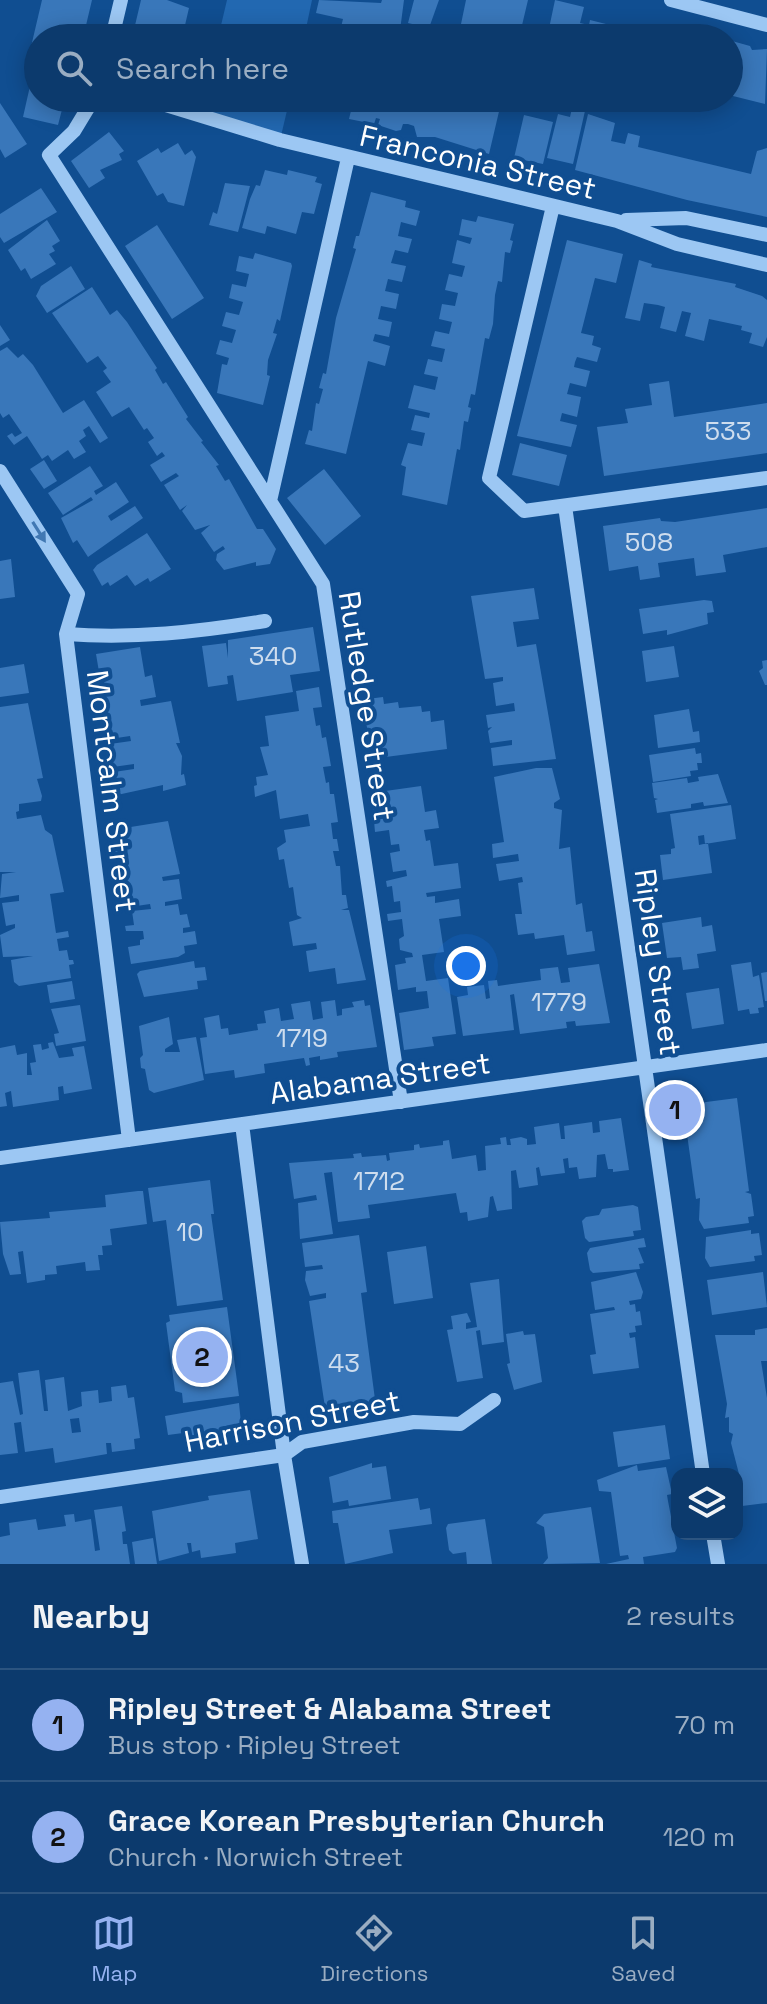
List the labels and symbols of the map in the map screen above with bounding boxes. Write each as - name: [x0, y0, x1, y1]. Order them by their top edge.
- street label: Franconia Street: [356, 116, 600, 208]
- house number: 533: [705, 414, 751, 448]
- one-way arrow: [32, 522, 47, 543]
- house number: 508: [625, 525, 673, 559]
- street label: Rutledge Street: [330, 588, 404, 824]
- house number: 340: [249, 639, 297, 673]
- street label: Montcalm Street: [78, 668, 146, 914]
- street label: Ripley Street: [626, 866, 690, 1058]
- your location: [446, 946, 486, 986]
- house number: 1779: [531, 985, 587, 1019]
- house number: 1719: [276, 1021, 328, 1055]
- street label: Alabama Street: [267, 1043, 493, 1113]
- pin: 1: [649, 1080, 701, 1140]
- house number: 1712: [353, 1164, 405, 1198]
- house number: 10: [176, 1215, 204, 1249]
- pin: 2: [176, 1327, 228, 1387]
- house number: 43: [328, 1346, 360, 1380]
- street label: Harrison Street: [181, 1381, 403, 1461]

